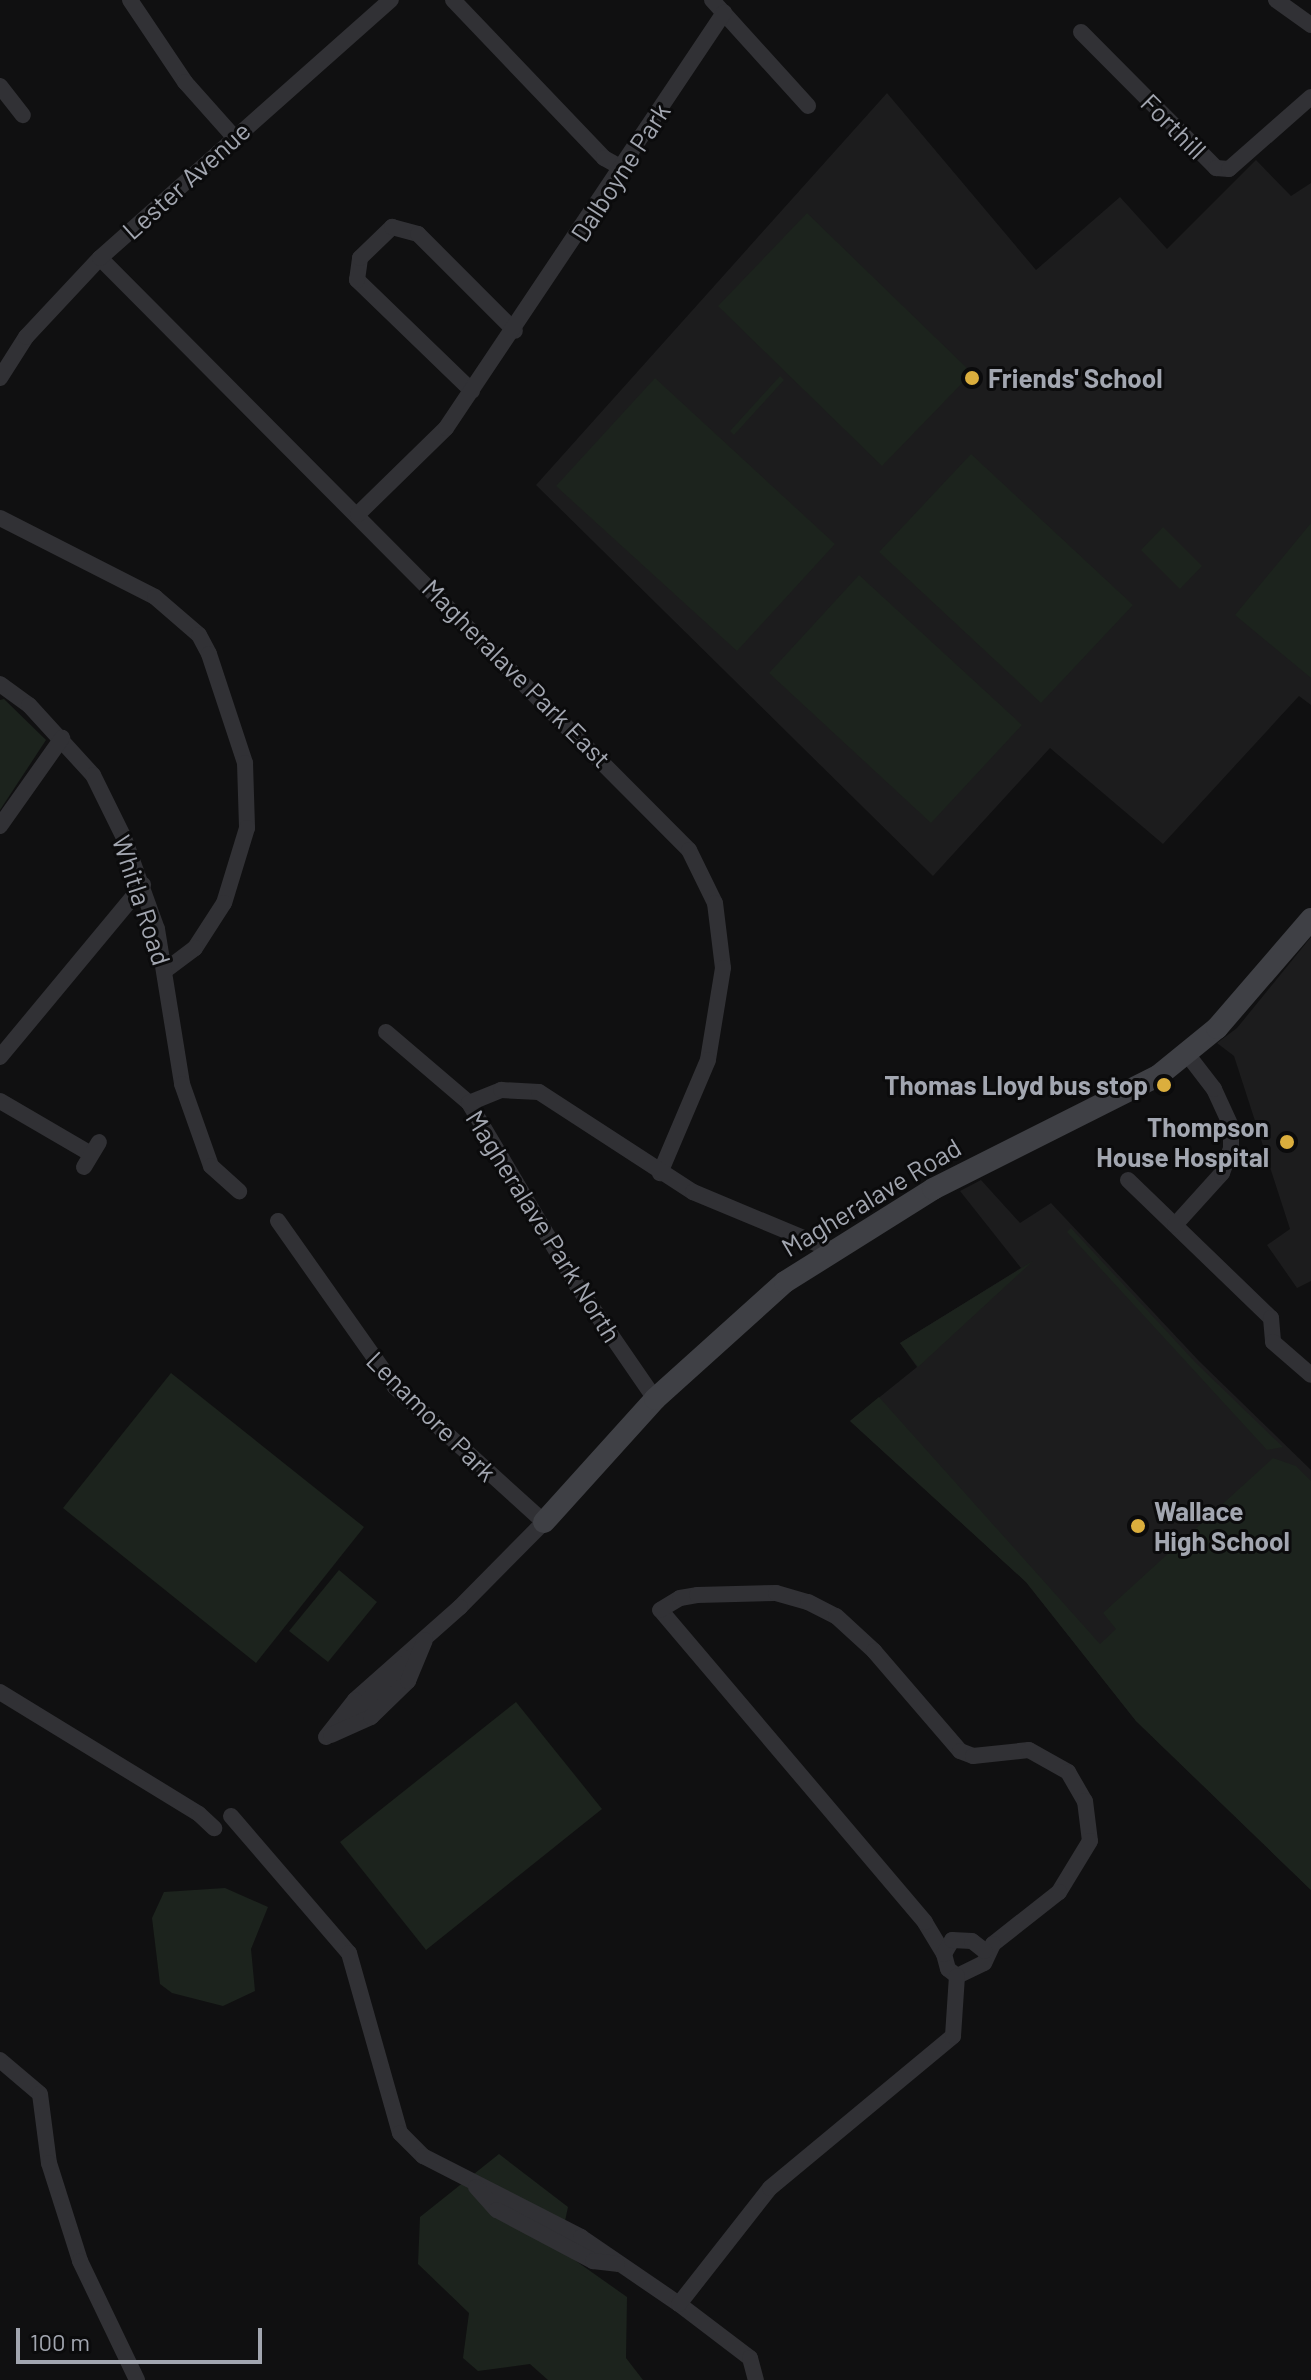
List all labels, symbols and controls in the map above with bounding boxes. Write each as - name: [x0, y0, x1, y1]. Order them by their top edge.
- street label: Forthill: [1135, 87, 1213, 165]
- street label: Dalboyne Park: [564, 97, 676, 247]
- street label: Lester Avenue: [116, 115, 256, 245]
- place label: Friends' School: [988, 362, 1163, 394]
- marker: Friends' School: [963, 369, 981, 387]
- street label: Magheralave Park East: [416, 572, 618, 774]
- street label: Whitla Road: [106, 831, 178, 969]
- place label: Thomas Lloyd bus stop: [884, 1069, 1148, 1101]
- marker: Thomas Lloyd bus stop: [1155, 1076, 1173, 1094]
- street label: Magheralave Park North: [460, 1104, 628, 1348]
- place label: Thompson House Hospital: [1096, 1111, 1269, 1172]
- street label: Magheralave Road: [776, 1131, 966, 1263]
- marker: Thompson House Hospital: [1276, 1131, 1298, 1153]
- street label: Lenamore Park: [361, 1345, 503, 1487]
- place label: Wallace High School: [1154, 1495, 1290, 1556]
- marker: Wallace High School: [1129, 1517, 1147, 1535]
- scale bar: [20, 2312, 266, 2362]
- text: 100 m: [30, 2327, 90, 2356]

